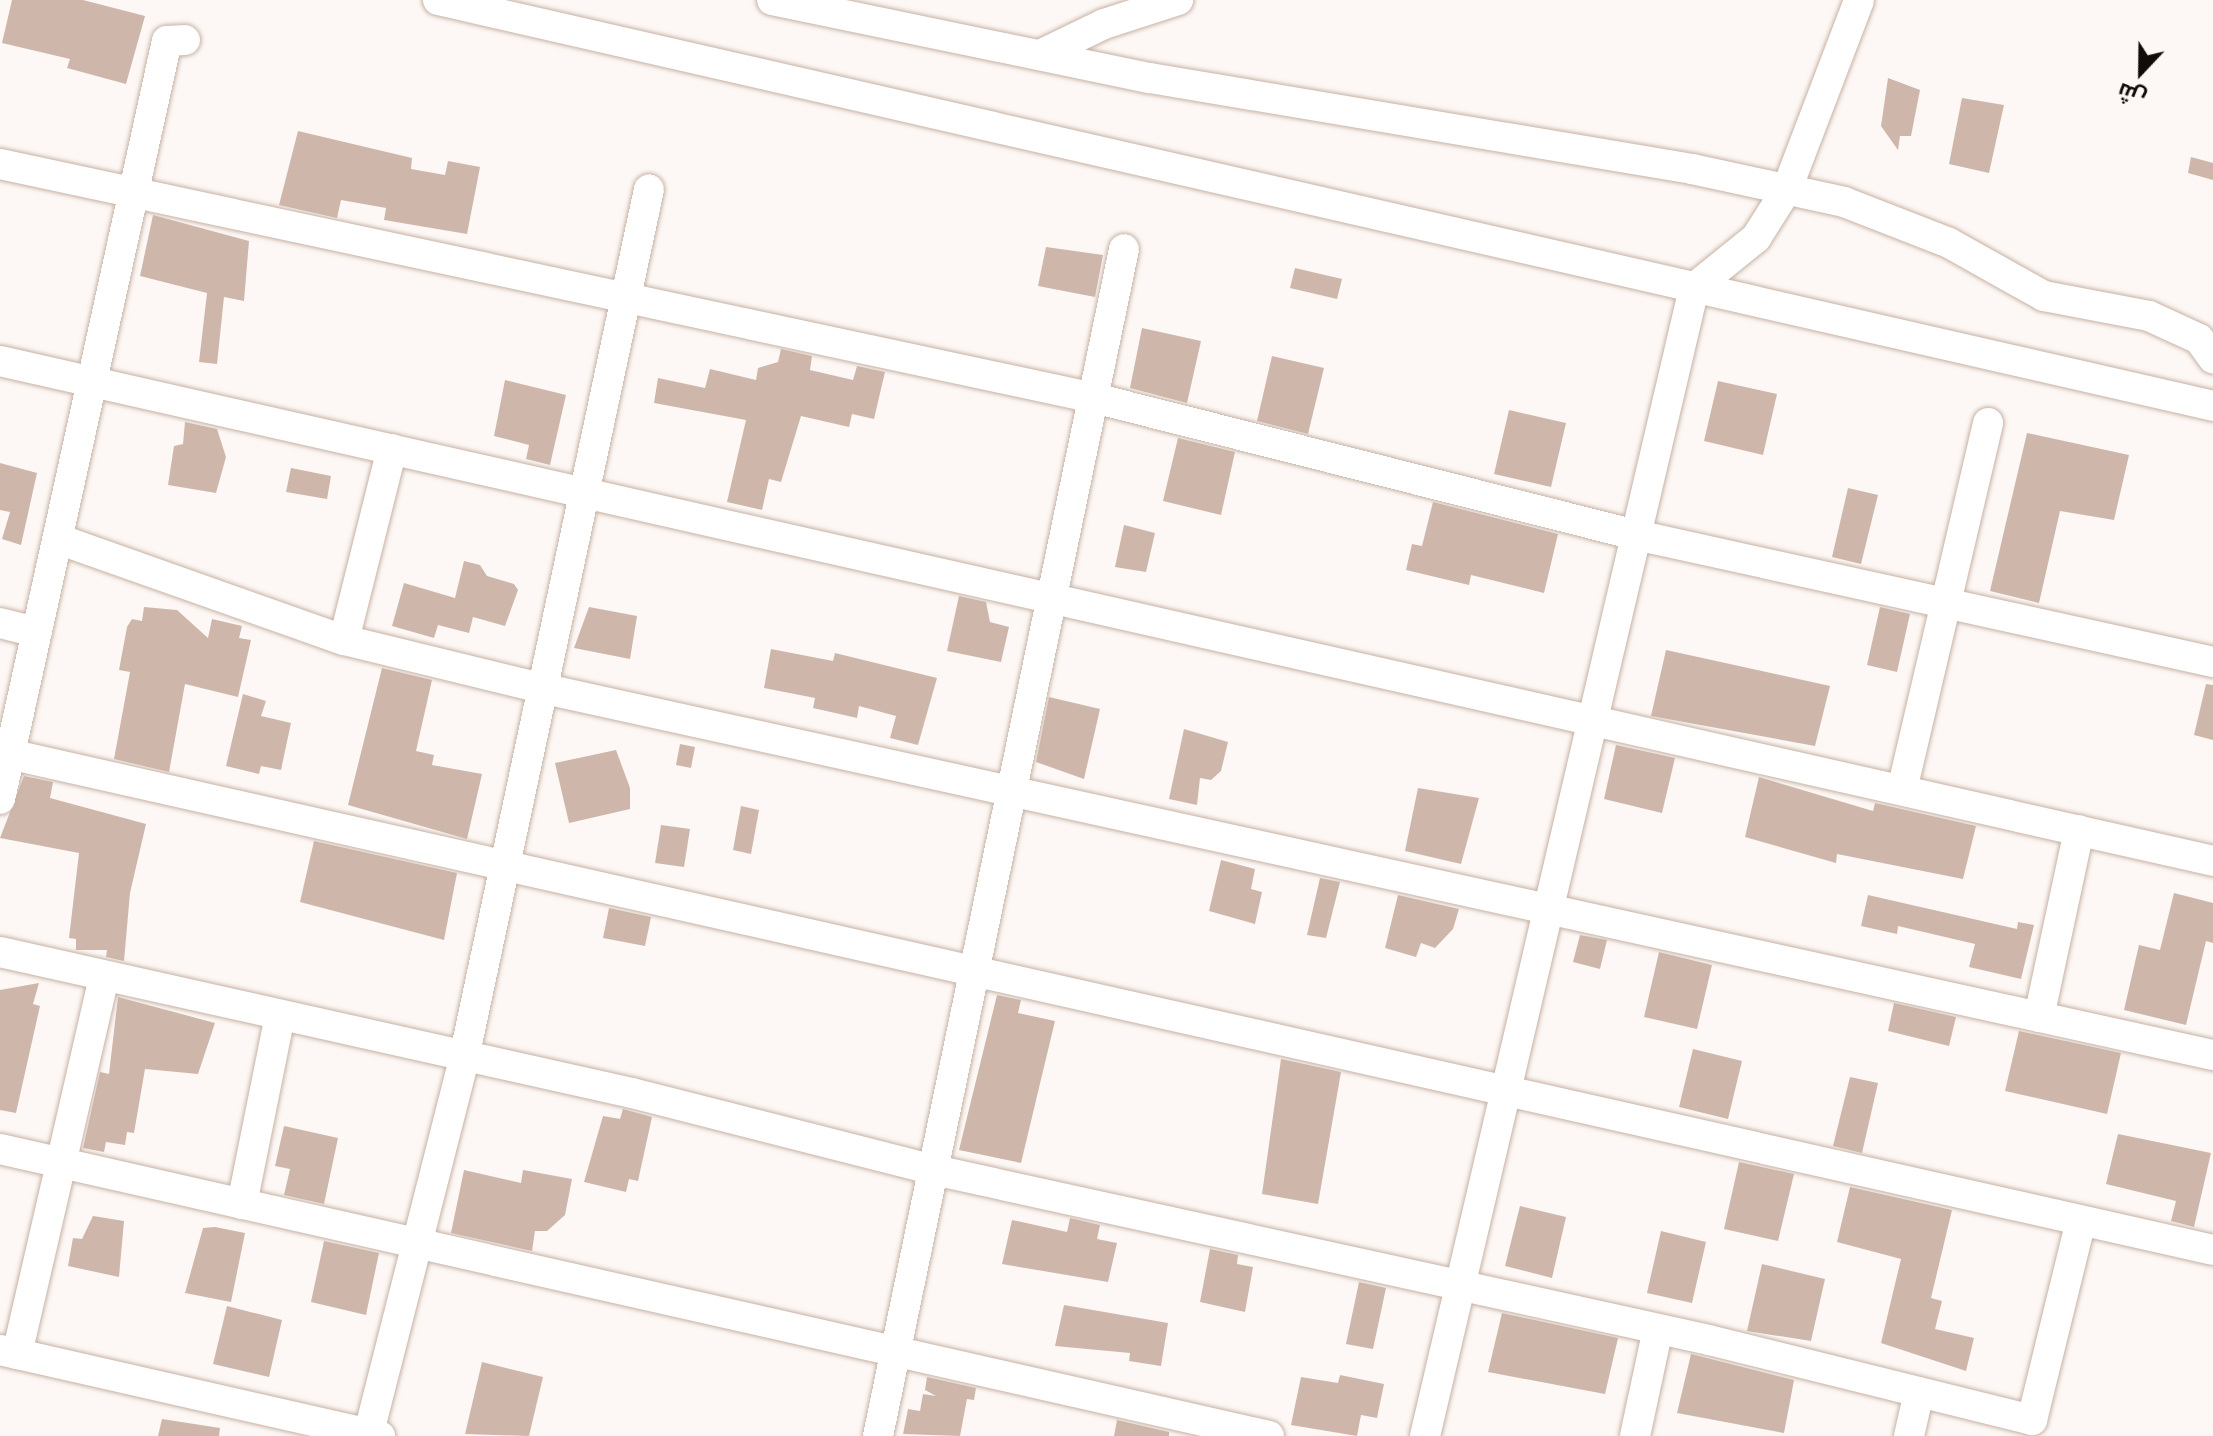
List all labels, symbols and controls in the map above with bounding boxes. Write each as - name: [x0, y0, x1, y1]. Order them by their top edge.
- north arrow: [2101, 32, 2181, 112]
- text: ش: [2114, 78, 2150, 112]

